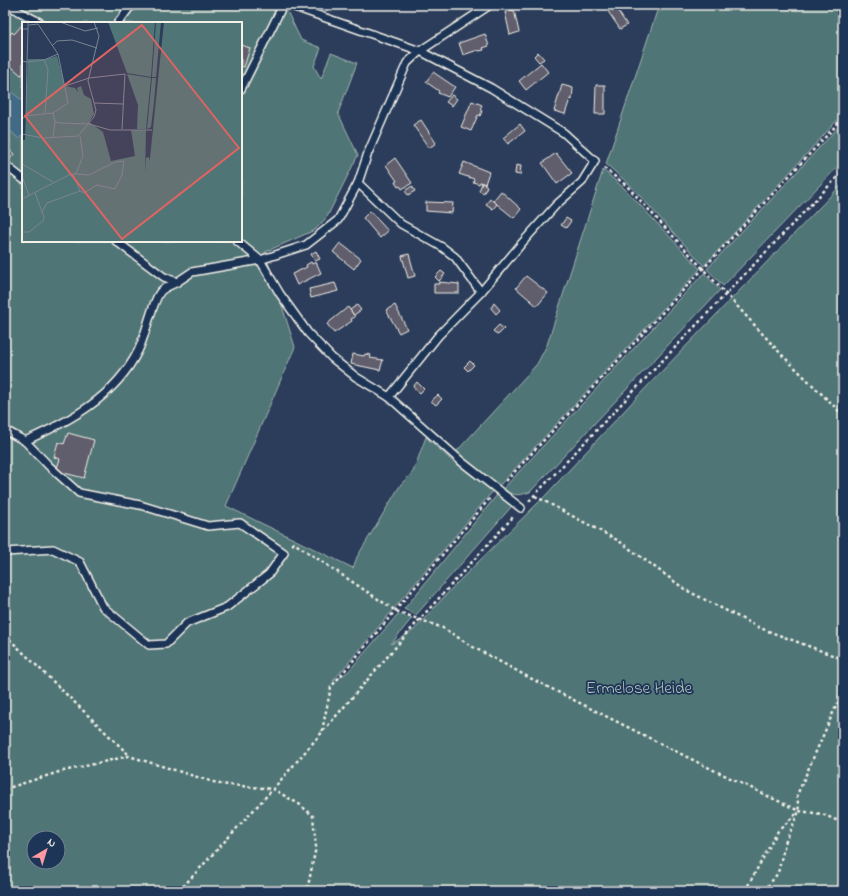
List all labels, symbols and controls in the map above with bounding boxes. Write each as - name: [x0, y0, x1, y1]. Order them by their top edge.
- inset map: [22, 22, 242, 242]
- park label: Ermelose Heide: [586, 676, 693, 701]
- north arrow: [26, 830, 66, 870]
- text: N: [44, 834, 59, 852]

